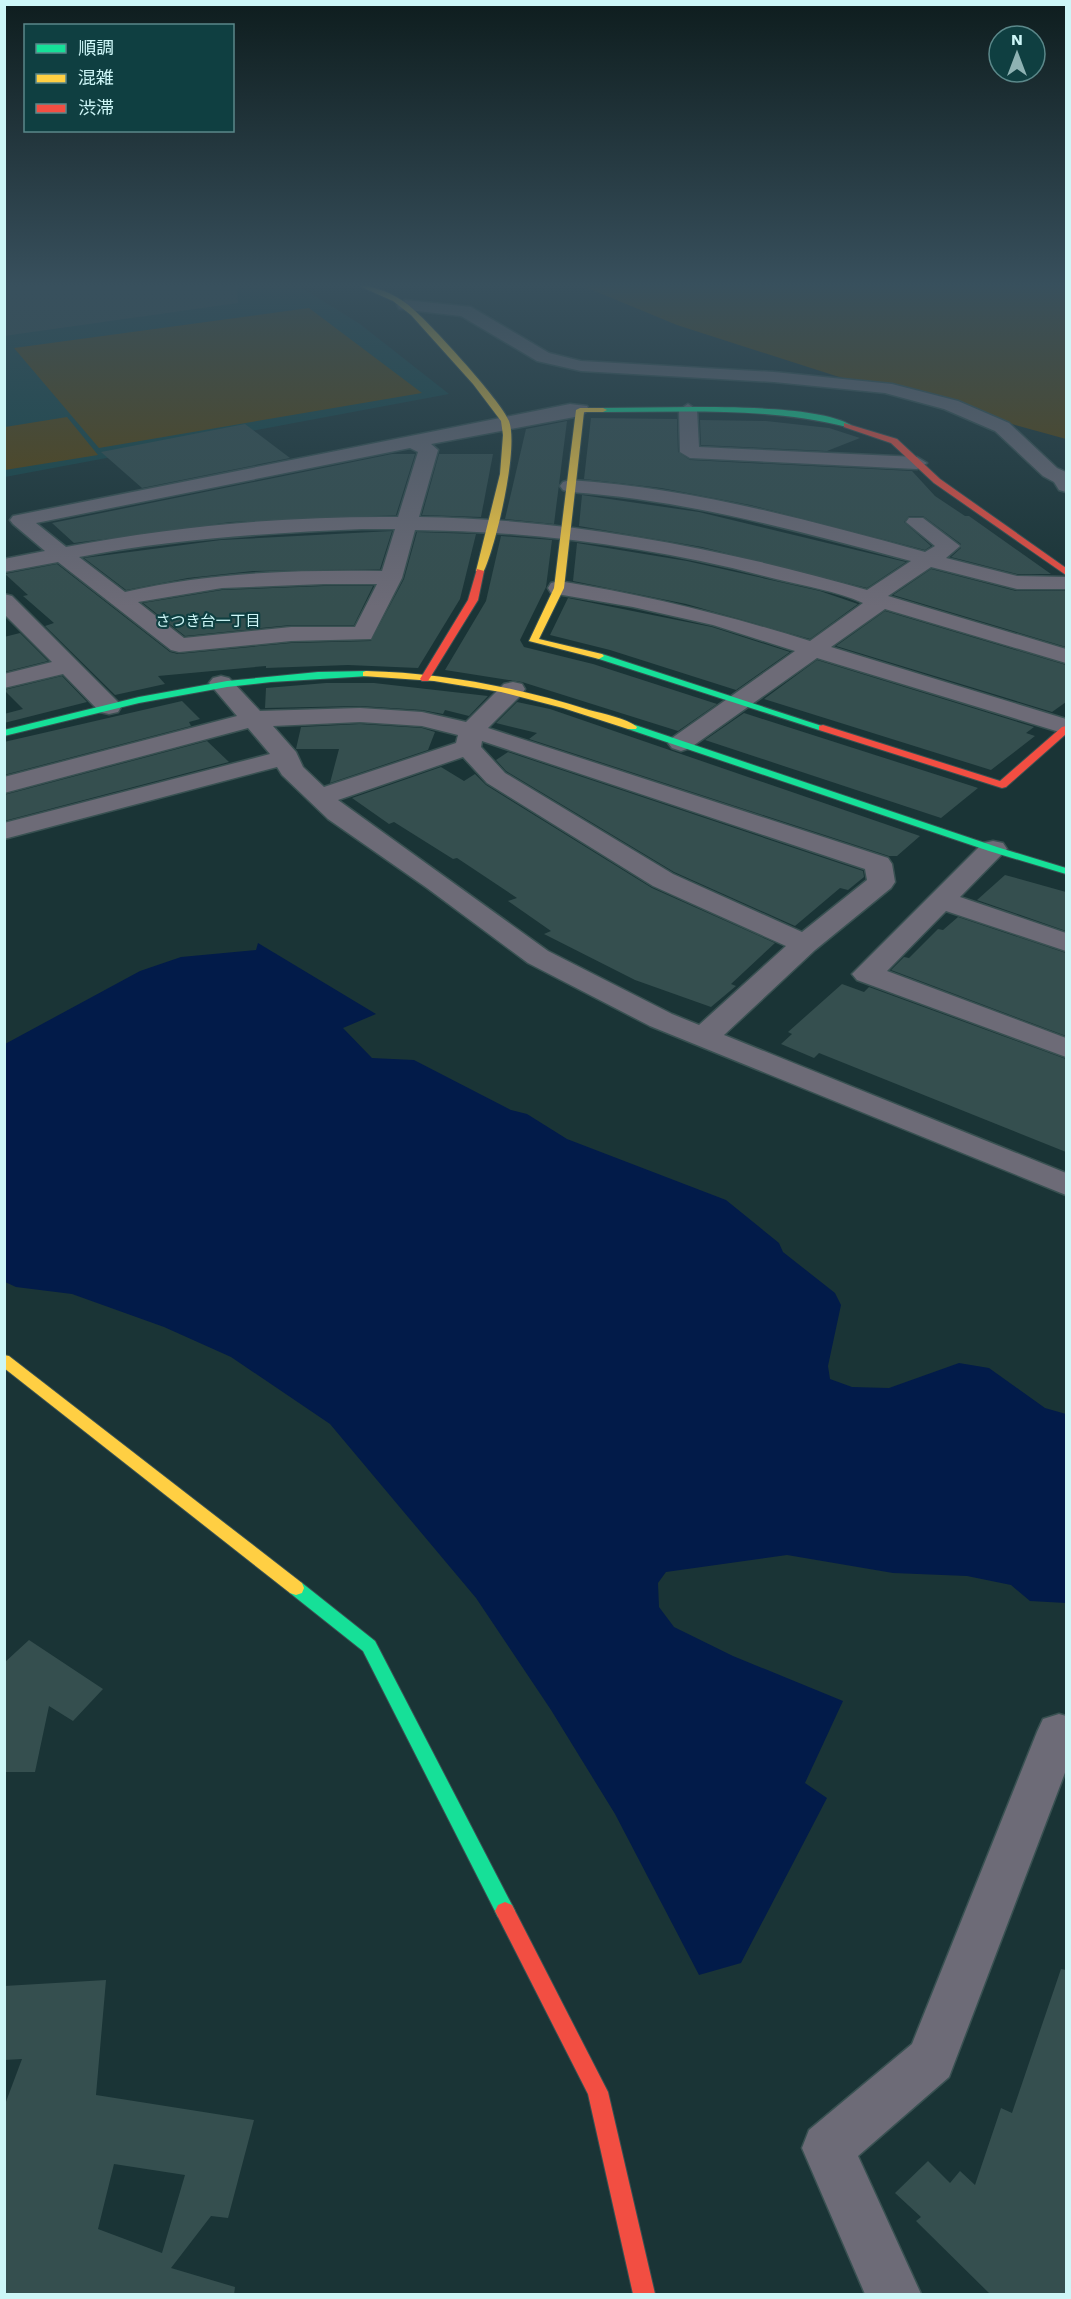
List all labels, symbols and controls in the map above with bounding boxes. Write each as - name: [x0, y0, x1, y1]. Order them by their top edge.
- legend: [24, 24, 234, 132]
- north arrow: [987, 24, 1047, 84]
- text: N: [1011, 30, 1023, 49]
- text: 順調: [78, 37, 114, 58]
- text: 混雑: [78, 67, 114, 88]
- text: 渋滞: [78, 97, 114, 118]
- district label: さつき台一丁目: [155, 612, 261, 630]

